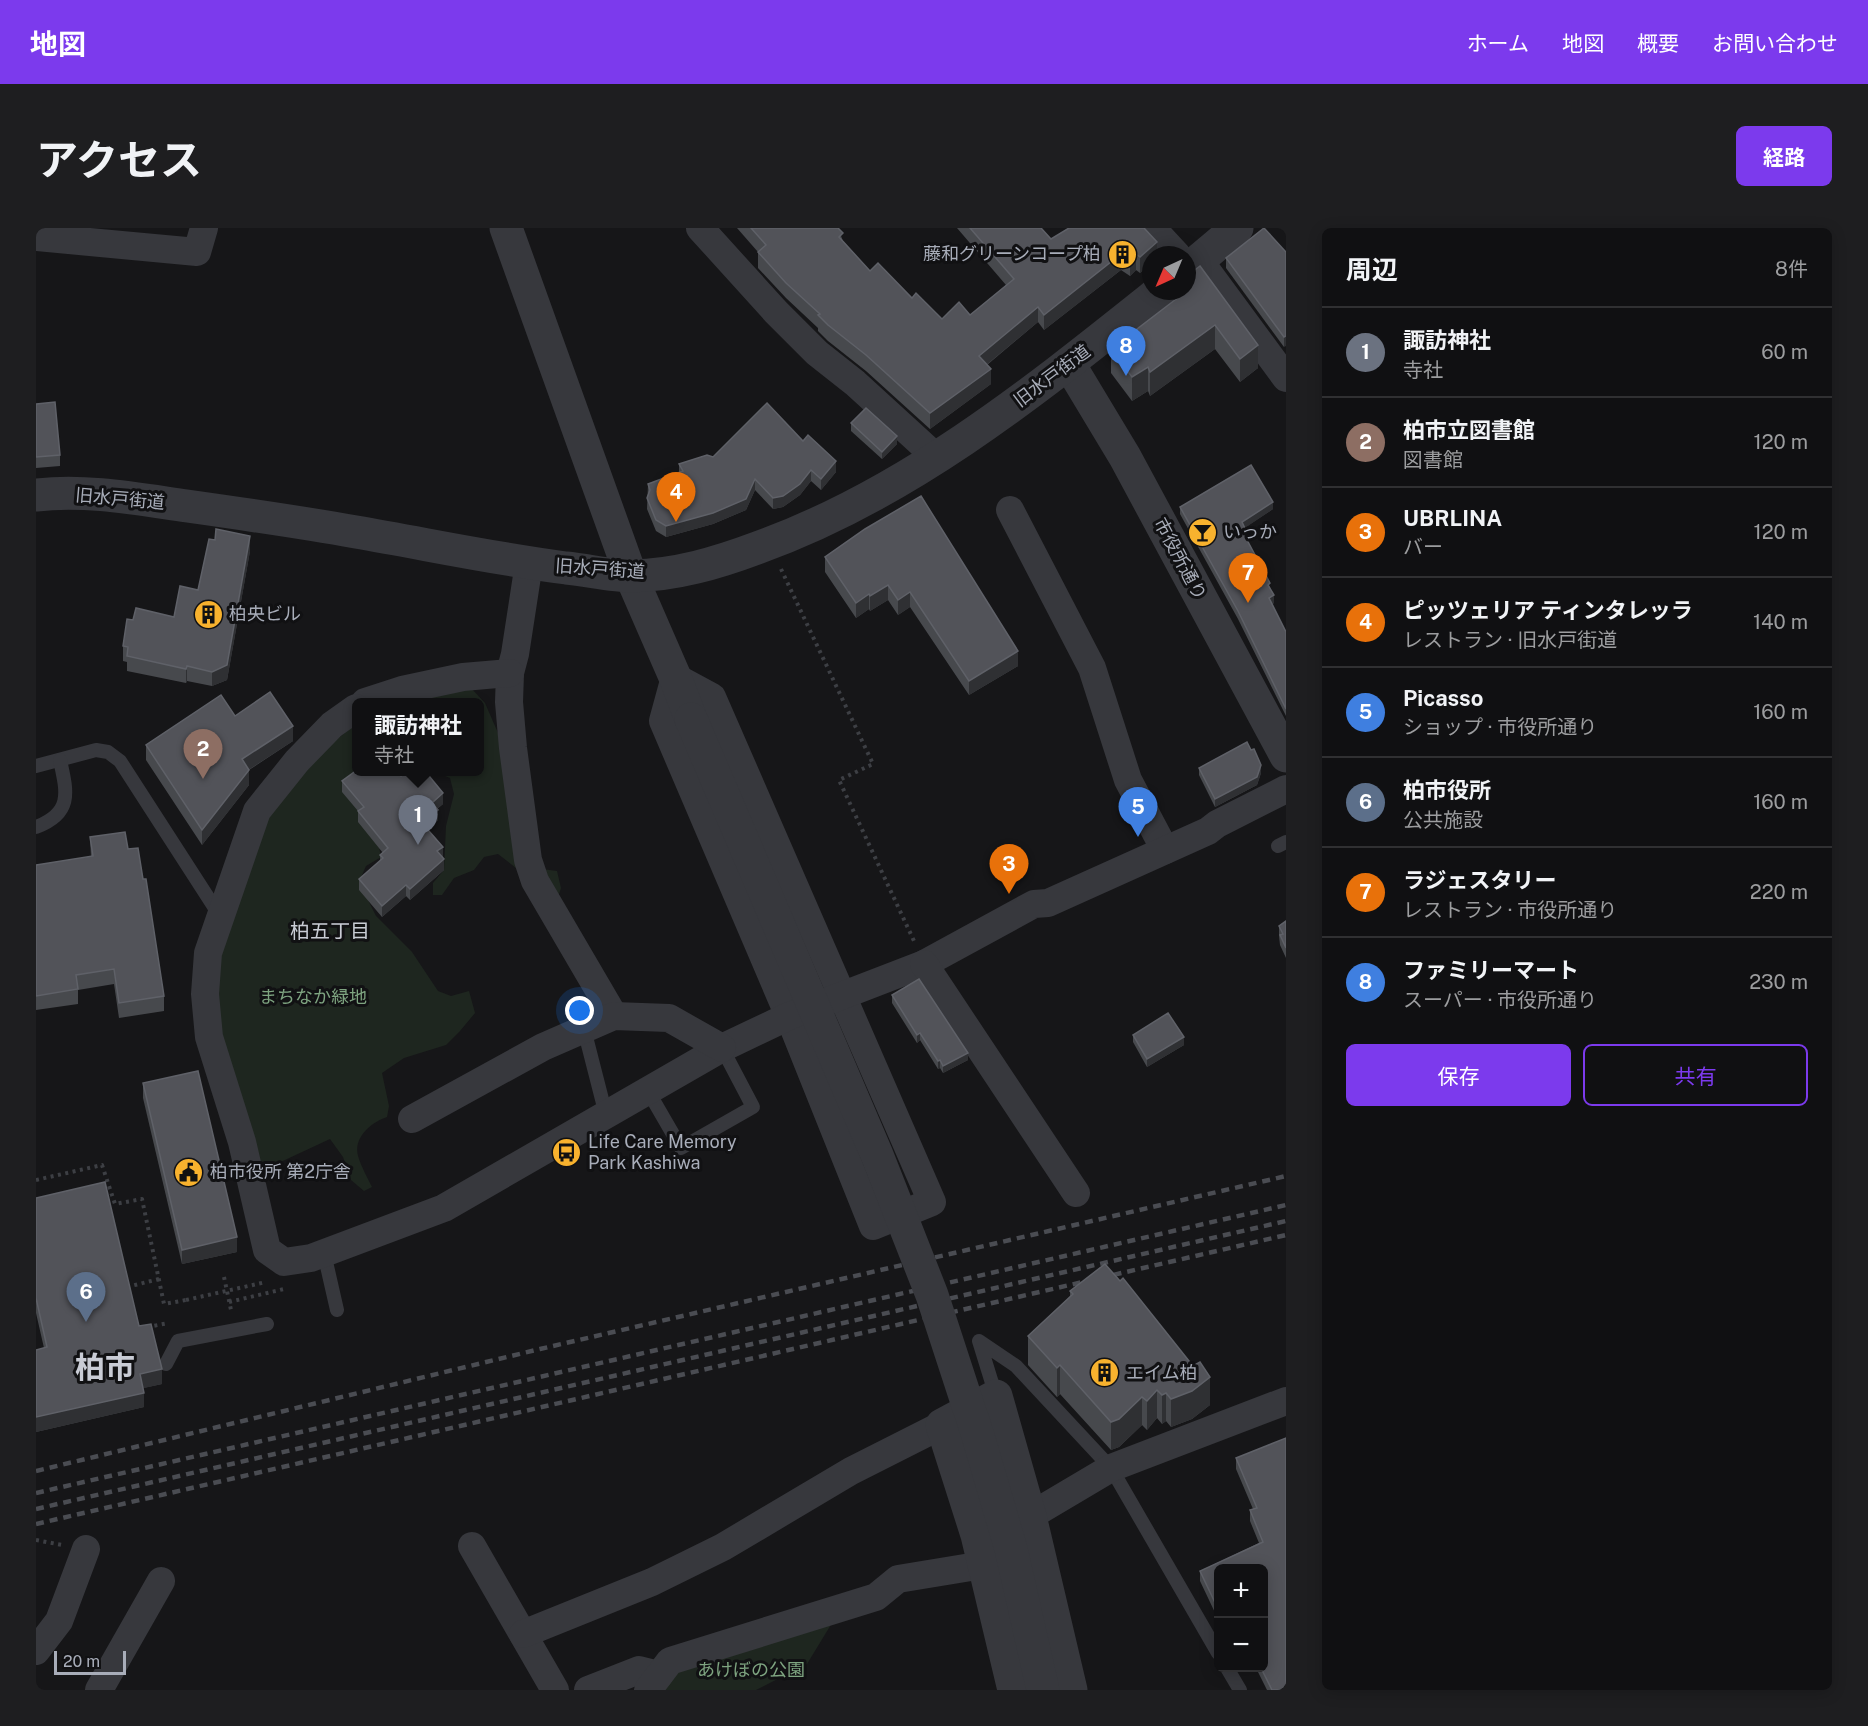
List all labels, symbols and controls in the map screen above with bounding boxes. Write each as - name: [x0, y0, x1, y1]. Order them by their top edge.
- text: 地図: [30, 27, 86, 60]
- text: ホーム: [1467, 31, 1529, 56]
- text: 地図: [1562, 31, 1604, 56]
- text: 概要: [1637, 31, 1679, 56]
- text: お問い合わせ: [1712, 31, 1838, 56]
- button: 経路: [1736, 126, 1832, 186]
- text: アクセス: [36, 135, 202, 184]
- building icon: 藤和グリーンコープ柏: [1106, 238, 1138, 270]
- place label: 藤和グリーンコープ柏: [923, 243, 1101, 264]
- north arrow: [1142, 246, 1196, 300]
- text: 周辺: [1346, 254, 1398, 285]
- text: 8件: [1775, 257, 1808, 281]
- pin: 8: [1106, 326, 1146, 376]
- text: 諏訪神社: [1403, 327, 1491, 353]
- street label: 旧水戸街道: [1009, 340, 1094, 411]
- text: 1: [1361, 340, 1370, 364]
- text: 60 m: [1761, 340, 1808, 364]
- text: 寺社: [1403, 358, 1443, 382]
- text: 柏市立図書館: [1403, 417, 1535, 443]
- text: 2: [1359, 430, 1372, 454]
- text: 120 m: [1754, 430, 1808, 454]
- text: 図書館: [1403, 448, 1463, 472]
- pin: 4: [656, 472, 696, 522]
- street label: 旧水戸街道: [74, 484, 166, 513]
- text: UBRLINA: [1403, 505, 1502, 531]
- street label: 市役所通り: [1150, 514, 1211, 603]
- bar icon: いっか: [1186, 516, 1218, 548]
- text: 3: [1359, 520, 1372, 544]
- text: 120 m: [1754, 520, 1808, 544]
- place label: いっか: [1223, 521, 1277, 542]
- text: バー: [1403, 535, 1443, 559]
- pin: 7: [1228, 554, 1268, 603]
- street label: 旧水戸街道: [554, 555, 646, 582]
- text: ピッツェリア ティンタレッラ: [1403, 597, 1693, 623]
- building icon: 柏央ビル: [192, 598, 224, 630]
- place label: 柏央ビル: [229, 603, 301, 624]
- text: 4: [1359, 610, 1372, 634]
- text: 140 m: [1753, 610, 1808, 634]
- text: レストラン · 旧水戸街道: [1403, 628, 1617, 652]
- text: Picasso: [1403, 685, 1483, 711]
- popup: [352, 698, 484, 776]
- text: 5: [1359, 700, 1372, 724]
- text: 160 m: [1753, 700, 1808, 724]
- text: 諏訪神社: [374, 712, 462, 738]
- text: ショップ · 市役所通り: [1403, 715, 1597, 739]
- pin: 2: [184, 730, 222, 779]
- text: 寺社: [374, 743, 414, 767]
- text: 柏市役所: [1403, 777, 1491, 803]
- pin: 5: [1118, 788, 1158, 837]
- text: 6: [1359, 790, 1372, 814]
- text: 160 m: [1753, 790, 1808, 814]
- pin: 1: [398, 796, 437, 845]
- text: 公共施設: [1403, 808, 1483, 832]
- pin: 3: [990, 844, 1028, 894]
- text: ラジェスタリー: [1403, 867, 1557, 893]
- text: 7: [1359, 880, 1372, 904]
- text: 220 m: [1750, 880, 1808, 904]
- text: レストラン · 市役所通り: [1403, 898, 1617, 922]
- district label: 柏五丁目: [290, 919, 370, 943]
- text: ファミリーマート: [1403, 957, 1579, 983]
- text: 8: [1359, 970, 1372, 994]
- text: 230 m: [1749, 970, 1808, 994]
- park label: まちなか緑地: [259, 986, 367, 1007]
- text: スーパー · 市役所通り: [1403, 988, 1597, 1012]
- your location: [565, 996, 594, 1025]
- button: 保存: [1346, 1044, 1571, 1106]
- button: 共有: [1583, 1044, 1808, 1106]
- place label: Life Care Memory Park Kashiwa: [588, 1131, 737, 1173]
- bus stop icon: Life Care Memory Park Kashiwa: [551, 1136, 583, 1168]
- public building icon: 柏市役所 第2庁舎: [173, 1156, 205, 1188]
- place label: 柏市役所 第2庁舎: [210, 1161, 351, 1182]
- pin: 6: [67, 1272, 106, 1322]
- district label: 柏市: [75, 1349, 135, 1385]
- building icon: エイム柏: [1089, 1357, 1121, 1389]
- place label: エイム柏: [1126, 1362, 1198, 1383]
- map controls: [1214, 1564, 1268, 1672]
- button: +: [1214, 1564, 1268, 1618]
- button: −: [1214, 1618, 1268, 1672]
- scale bar: [54, 1648, 126, 1676]
- text: 20 m: [63, 1652, 100, 1671]
- park label: あけぼの公園: [697, 1659, 805, 1680]

